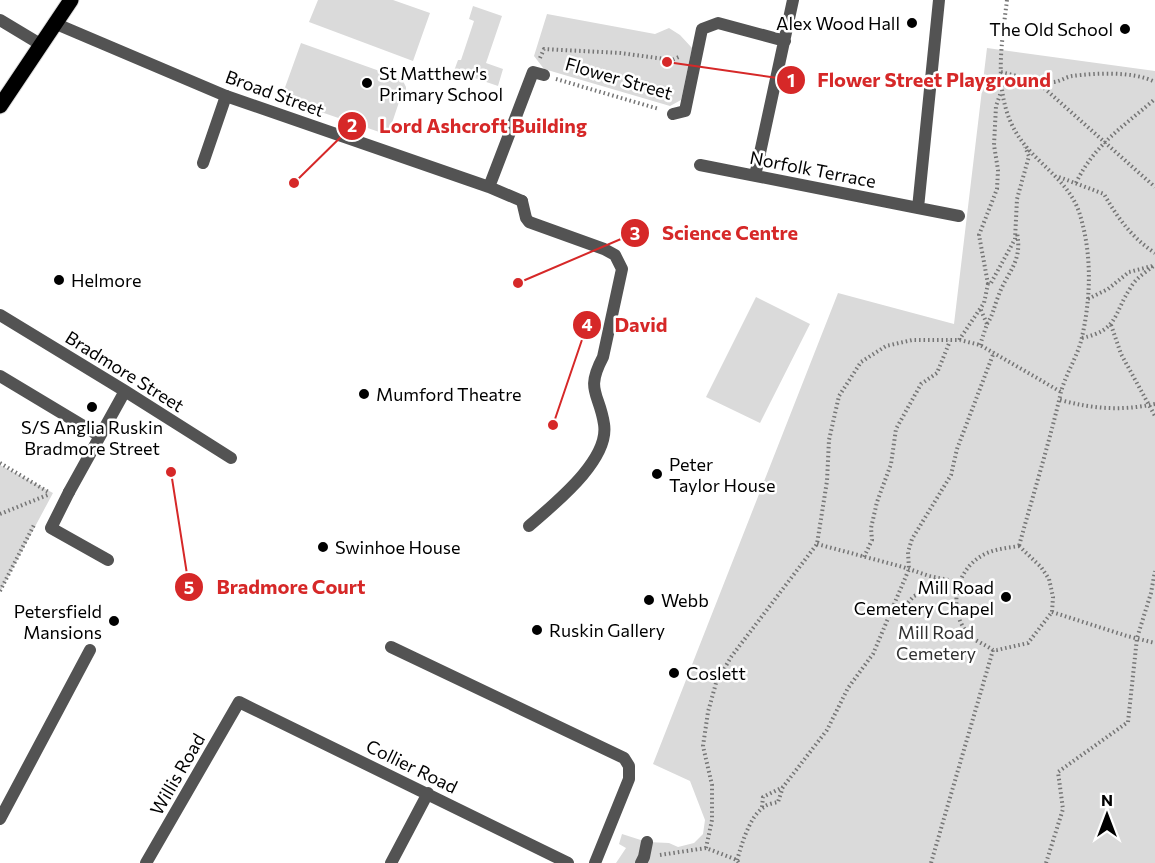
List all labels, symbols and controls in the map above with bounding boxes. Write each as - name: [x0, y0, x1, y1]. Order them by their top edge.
- place label: Alex Wood Hall: [776, 12, 900, 34]
- marker: Alex Wood Hall: [905, 16, 919, 30]
- place label: The Old School: [989, 18, 1113, 40]
- marker: The Old School: [1118, 22, 1132, 36]
- street label: Flower Street: [563, 52, 675, 104]
- callout: Flower Street Playground: [776, 61, 1063, 99]
- place label: St Matthew's Primary School: [379, 62, 503, 105]
- street label: Broad Street: [223, 65, 327, 121]
- text: Flower Street Playground: [817, 67, 1051, 91]
- text: 1: [787, 69, 795, 91]
- marker: St Matthew's Primary School: [360, 76, 374, 90]
- callout: Lord Ashcroft Building: [337, 107, 599, 145]
- text: Lord Ashcroft Building: [379, 113, 587, 137]
- text: 2: [347, 114, 357, 136]
- street label: Norfolk Terrace: [748, 146, 878, 192]
- callout: Science Centre: [620, 214, 810, 252]
- text: Science Centre: [662, 220, 798, 244]
- text: 3: [630, 222, 640, 244]
- place label: Helmore: [71, 269, 141, 291]
- marker: Helmore: [52, 273, 66, 287]
- callout: David: [572, 306, 679, 344]
- text: David: [614, 312, 668, 336]
- text: 4: [581, 313, 593, 335]
- street label: Bradmore Street: [62, 326, 188, 416]
- place label: Mumford Theatre: [376, 383, 522, 405]
- marker: Mumford Theatre: [357, 387, 371, 401]
- marker: S/S Anglia Ruskin Bradmore Street: [85, 400, 99, 414]
- place label: S/S Anglia Ruskin Bradmore Street: [21, 416, 163, 459]
- place label: Peter Taylor House: [669, 453, 775, 496]
- marker: Peter Taylor House: [650, 467, 664, 481]
- place label: Swinhoe House: [335, 536, 461, 558]
- marker: Swinhoe House: [316, 540, 330, 554]
- callout: Bradmore Court: [174, 568, 377, 606]
- text: Bradmore Court: [217, 574, 365, 598]
- text: 5: [184, 576, 194, 598]
- place label: Mill Road Cemetery Chapel: [854, 576, 994, 619]
- place label: Webb: [661, 589, 709, 611]
- marker: Mill Road Cemetery Chapel: [999, 590, 1013, 604]
- marker: Webb: [642, 593, 656, 607]
- place label: Petersfield Mansions: [14, 600, 102, 643]
- marker: Petersfield Mansions: [107, 614, 121, 628]
- place label: Ruskin Gallery: [549, 619, 665, 641]
- park label: Mill Road Cemetery: [896, 621, 976, 664]
- marker: Ruskin Gallery: [530, 623, 544, 637]
- place label: Coslett: [686, 662, 746, 684]
- marker: Coslett: [667, 666, 681, 680]
- street label: Willis Road: [145, 729, 209, 819]
- street label: Collier Road: [363, 734, 461, 798]
- north arrow: [1077, 785, 1137, 845]
- text: N: [1101, 790, 1113, 809]

